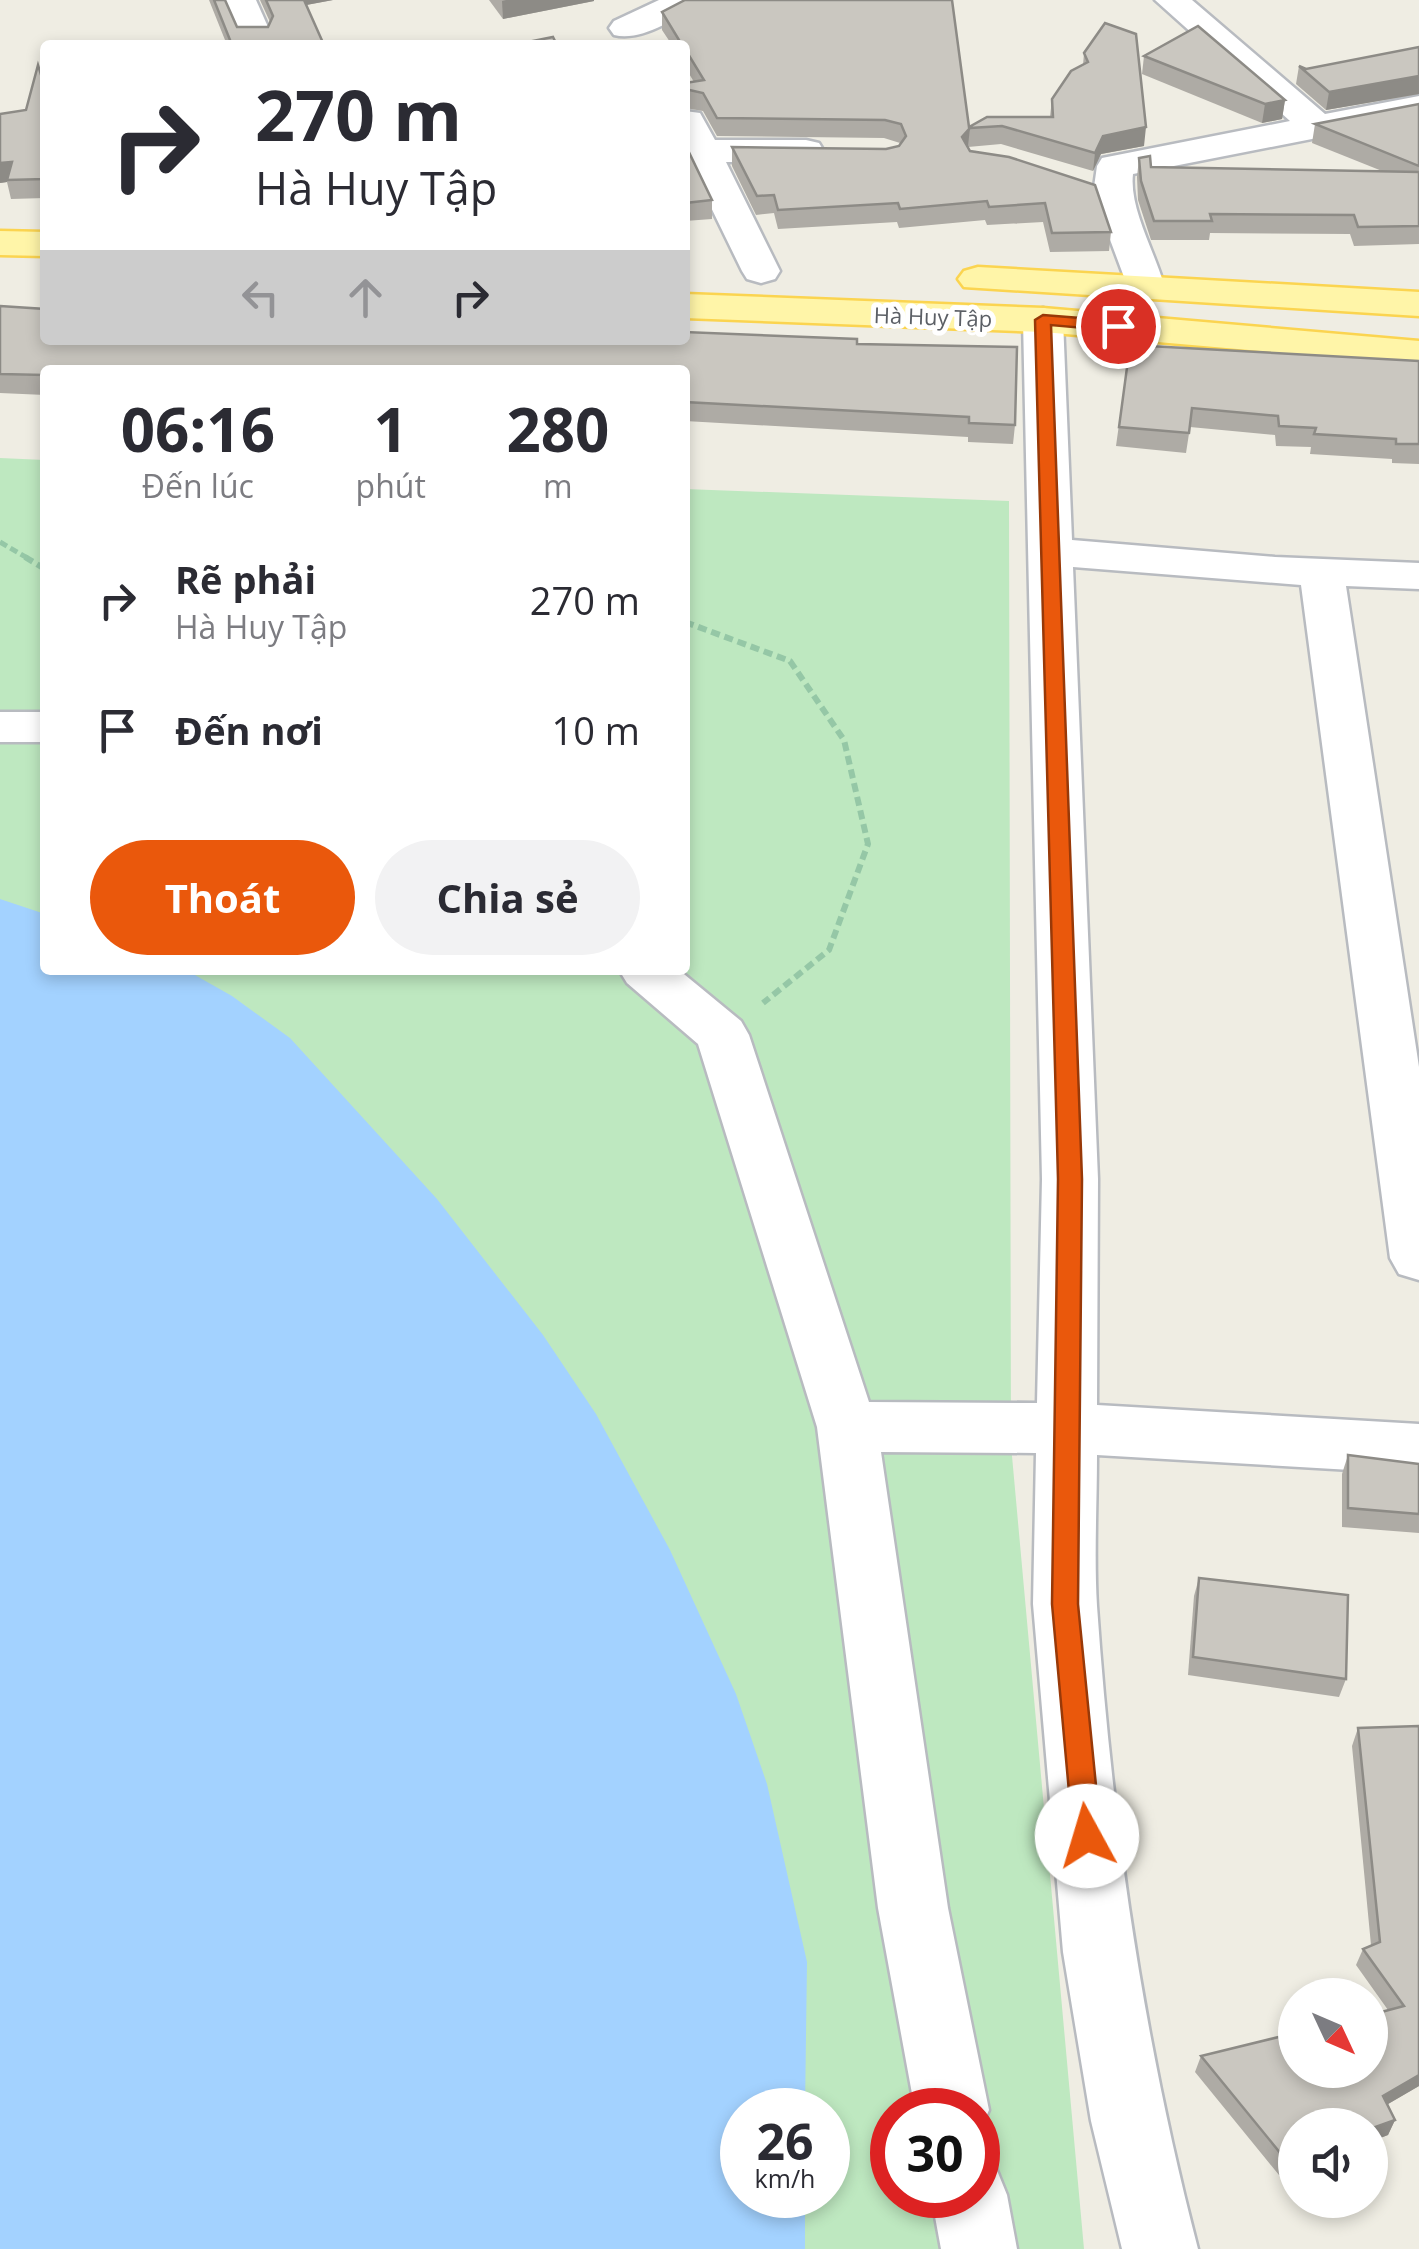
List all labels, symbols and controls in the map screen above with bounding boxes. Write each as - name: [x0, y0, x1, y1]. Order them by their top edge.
- text: 270 m: [255, 66, 462, 162]
- icon: right: [90, 80, 220, 210]
- text: Hà Huy Tập: [255, 157, 497, 218]
- icon: left: [233, 270, 288, 325]
- icon: ahead: [338, 270, 393, 325]
- icon: right: [443, 270, 498, 325]
- pin: [1076, 284, 1161, 369]
- street label: Hà Huy Tập: [873, 299, 993, 333]
- icon: arrive: [1091, 299, 1146, 354]
- text: 06:16: [121, 388, 275, 470]
- text: 1: [374, 388, 408, 470]
- text: 280: [506, 388, 609, 470]
- text: Đến lúc: [142, 464, 254, 507]
- text: phút: [356, 464, 426, 507]
- text: m: [543, 464, 573, 507]
- text: Rẽ phải: [175, 553, 316, 605]
- icon: right: [90, 573, 145, 628]
- text: 270 m: [530, 574, 640, 626]
- text: Hà Huy Tập: [175, 605, 347, 648]
- icon: arrive: [90, 703, 145, 758]
- text: Đến nơi: [175, 704, 323, 756]
- text: 10 m: [551, 704, 640, 756]
- button: Thoát: [90, 840, 355, 955]
- button: Chia sẻ: [375, 840, 640, 955]
- position arrow: [1035, 1784, 1139, 1888]
- north arrow: [1278, 1978, 1388, 2088]
- map controls: [1278, 1978, 1388, 2218]
- speed limit sign: 30: [870, 2088, 1000, 2218]
- text: 26: [756, 2107, 814, 2175]
- button: sound: [1278, 2108, 1388, 2218]
- text: km/h: [755, 2161, 815, 2195]

